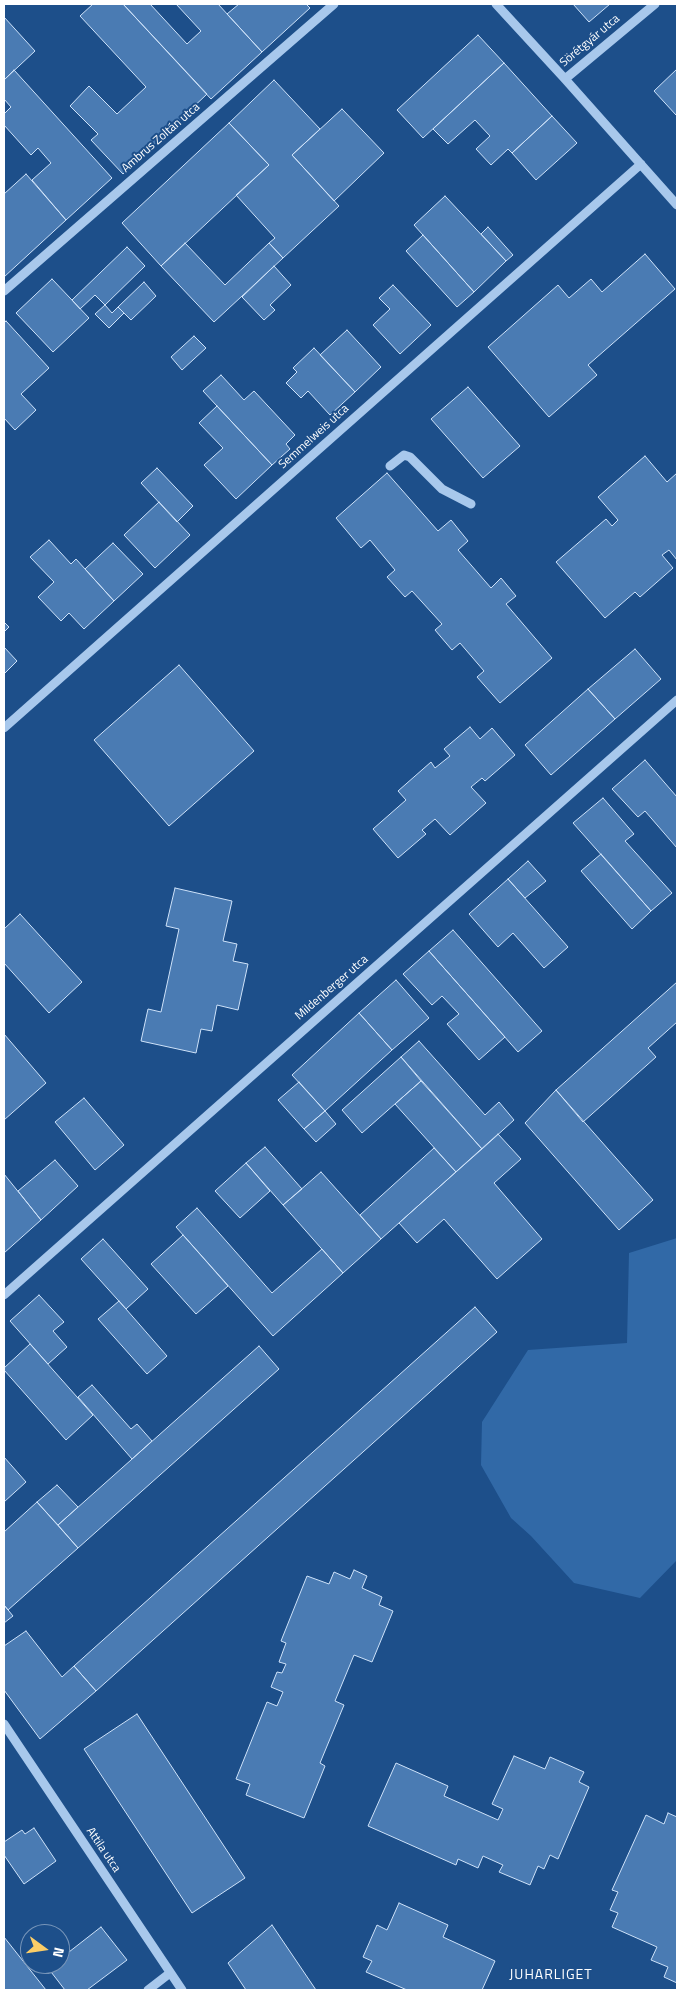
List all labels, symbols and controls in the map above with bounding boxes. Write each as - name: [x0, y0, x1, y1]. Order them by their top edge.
- street label: Sörétgyár utca: [557, 12, 623, 70]
- street label: Ambrus Zoltán utca: [119, 100, 203, 176]
- street label: Semmelweis utca: [276, 402, 352, 472]
- street label: Mildenberger utca: [293, 953, 371, 1023]
- street label: Attila utca: [83, 1825, 123, 1875]
- north arrow: [20, 1924, 70, 1974]
- text: N: [48, 1945, 70, 1960]
- district label: JUHARLIGET: [508, 1968, 594, 1984]

